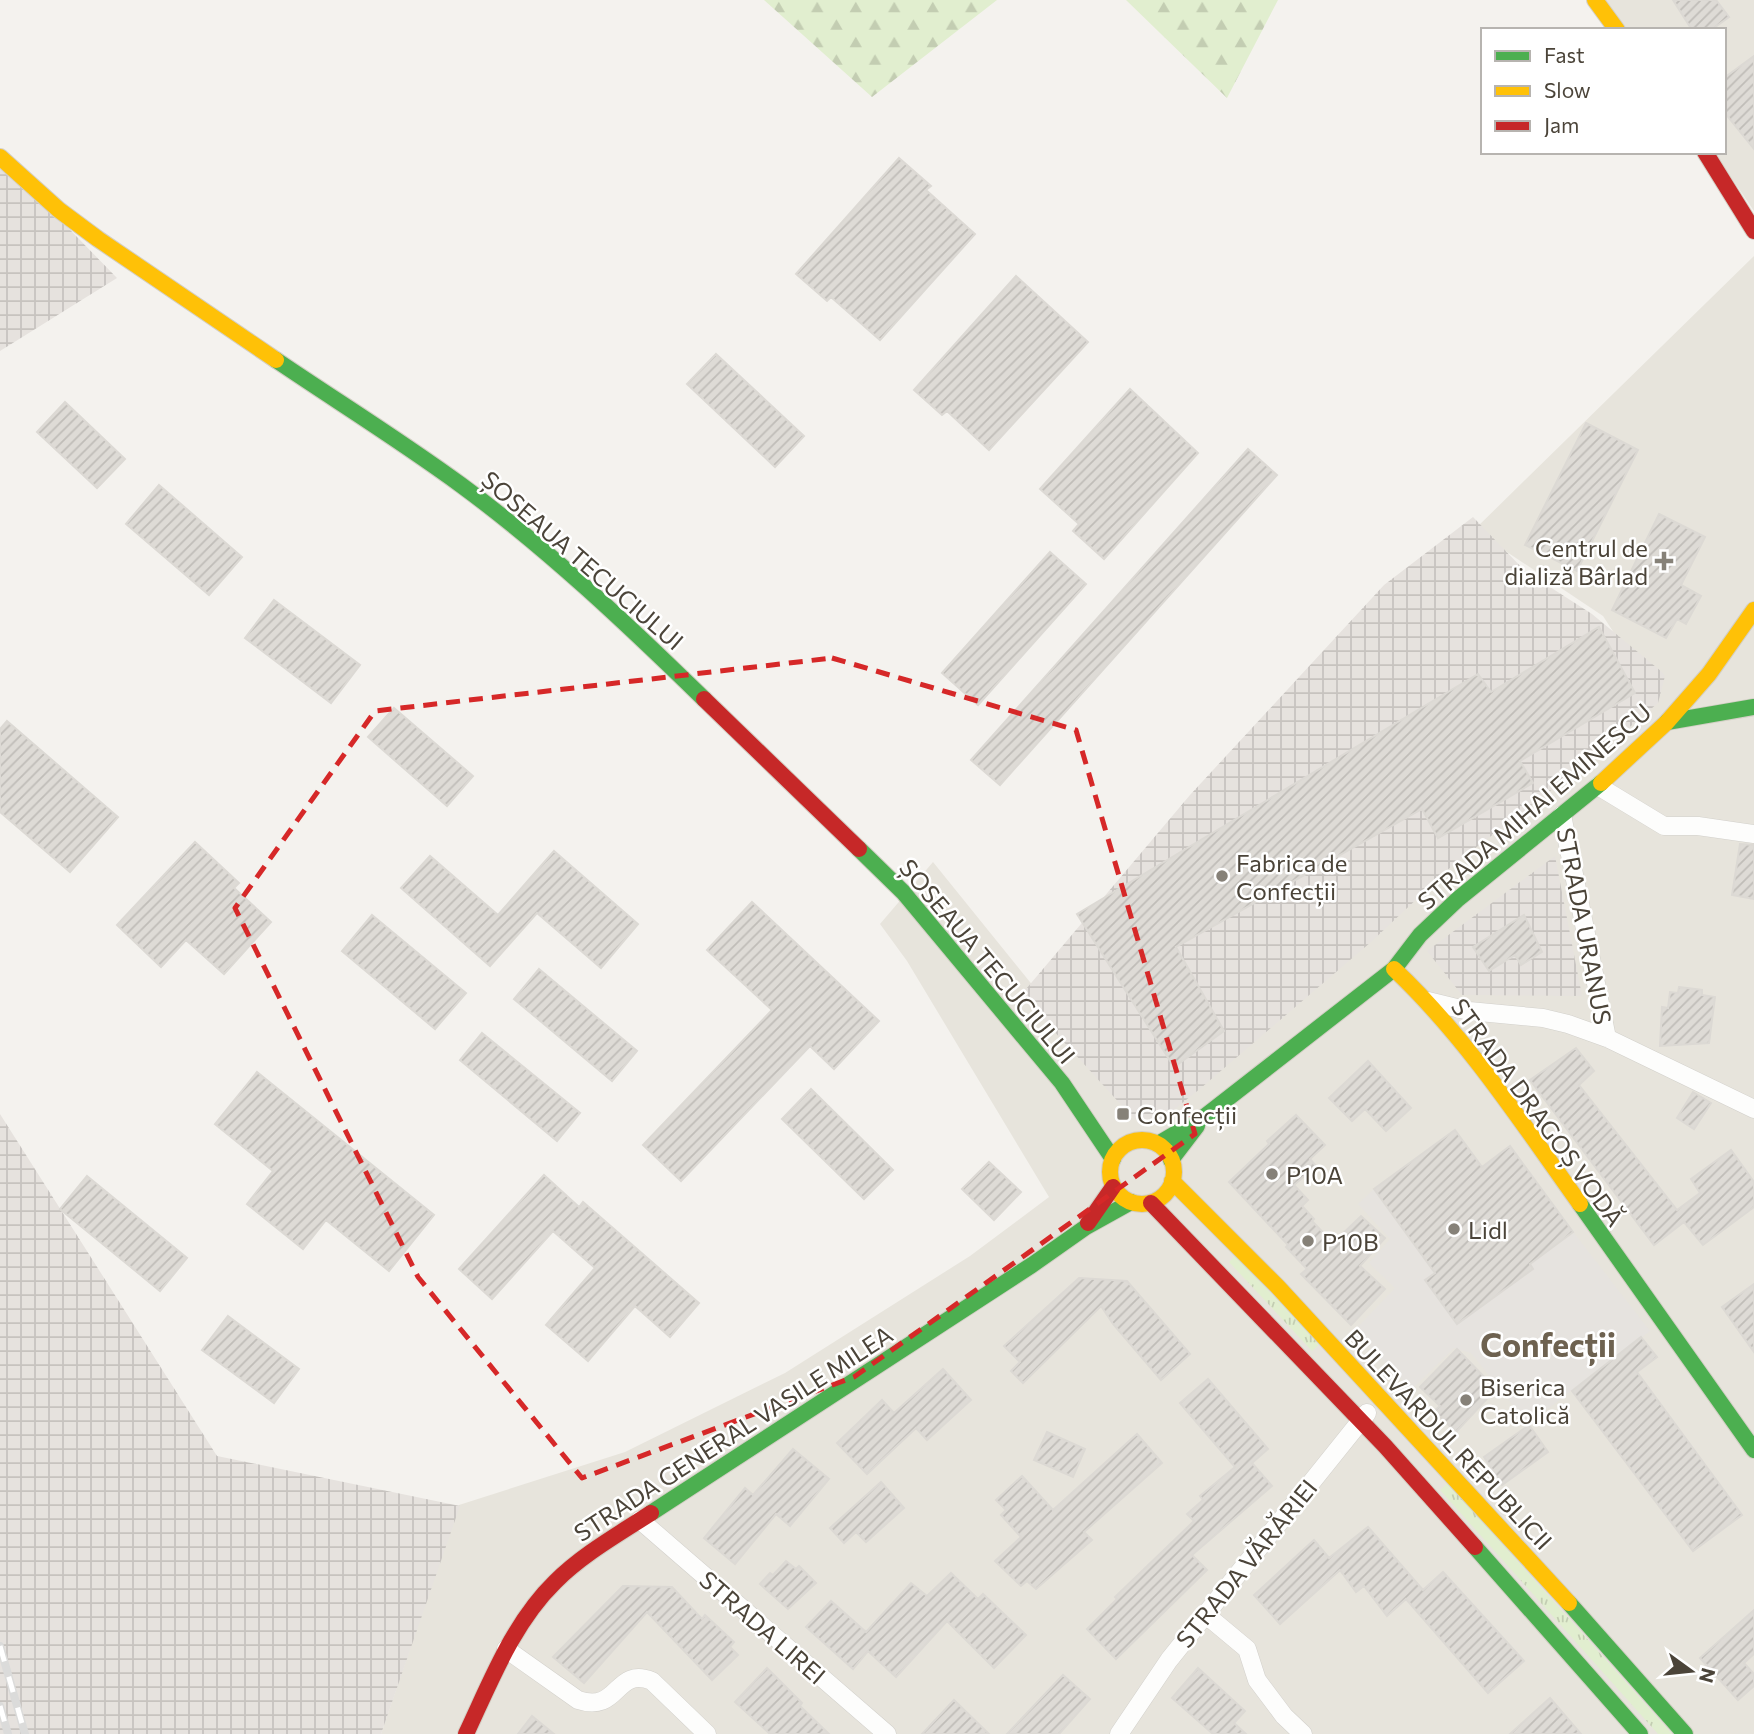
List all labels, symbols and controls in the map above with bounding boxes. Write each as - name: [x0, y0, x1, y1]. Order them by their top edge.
- legend: [1481, 28, 1726, 154]
- text: Fast: [1544, 42, 1585, 67]
- text: Slow: [1544, 77, 1591, 102]
- text: Jam: [1544, 112, 1579, 137]
- street label: ȘOSEAUA TECUCIULUI: [475, 464, 690, 657]
- place label: Centrul de dializă Bârlad: [1504, 533, 1648, 590]
- marker: Centrul de dializă Bârlad: [1654, 551, 1674, 571]
- street label: STRADA MIHAI EMINESCU: [1411, 697, 1657, 915]
- street label: STRADA URANUS: [1552, 825, 1618, 1027]
- place label: Fabrica de Confecții: [1236, 848, 1347, 907]
- street label: ȘOSEAUA TECUCIULUI: [892, 853, 1082, 1070]
- marker: Fabrica de Confecții: [1214, 868, 1230, 884]
- street label: STRADA DRAGOȘ VODĂ: [1444, 992, 1630, 1233]
- place label: Confecții: [1137, 1100, 1237, 1131]
- marker: Confecții: [1115, 1106, 1131, 1122]
- place label: P10A: [1286, 1160, 1343, 1189]
- marker: P10A: [1264, 1166, 1280, 1182]
- place label: Lidl: [1468, 1215, 1508, 1244]
- marker: Lidl: [1446, 1221, 1462, 1237]
- place label: P10B: [1322, 1227, 1378, 1256]
- marker: P10B: [1300, 1233, 1316, 1249]
- street label: STRADA GENERAL VASILE MILEA: [568, 1319, 898, 1547]
- street label: BULEVARDUL REPUBLICII: [1339, 1323, 1559, 1555]
- district label: Confecții: [1480, 1324, 1616, 1366]
- place label: Biserica Catolică: [1480, 1372, 1570, 1429]
- marker: Biserica Catolică: [1458, 1392, 1474, 1408]
- street label: STRADA VĂRĂRIEI: [1169, 1473, 1323, 1653]
- street label: STRADA LIREI: [694, 1564, 832, 1690]
- north arrow: [1656, 1636, 1726, 1706]
- text: N: [1695, 1666, 1721, 1685]

